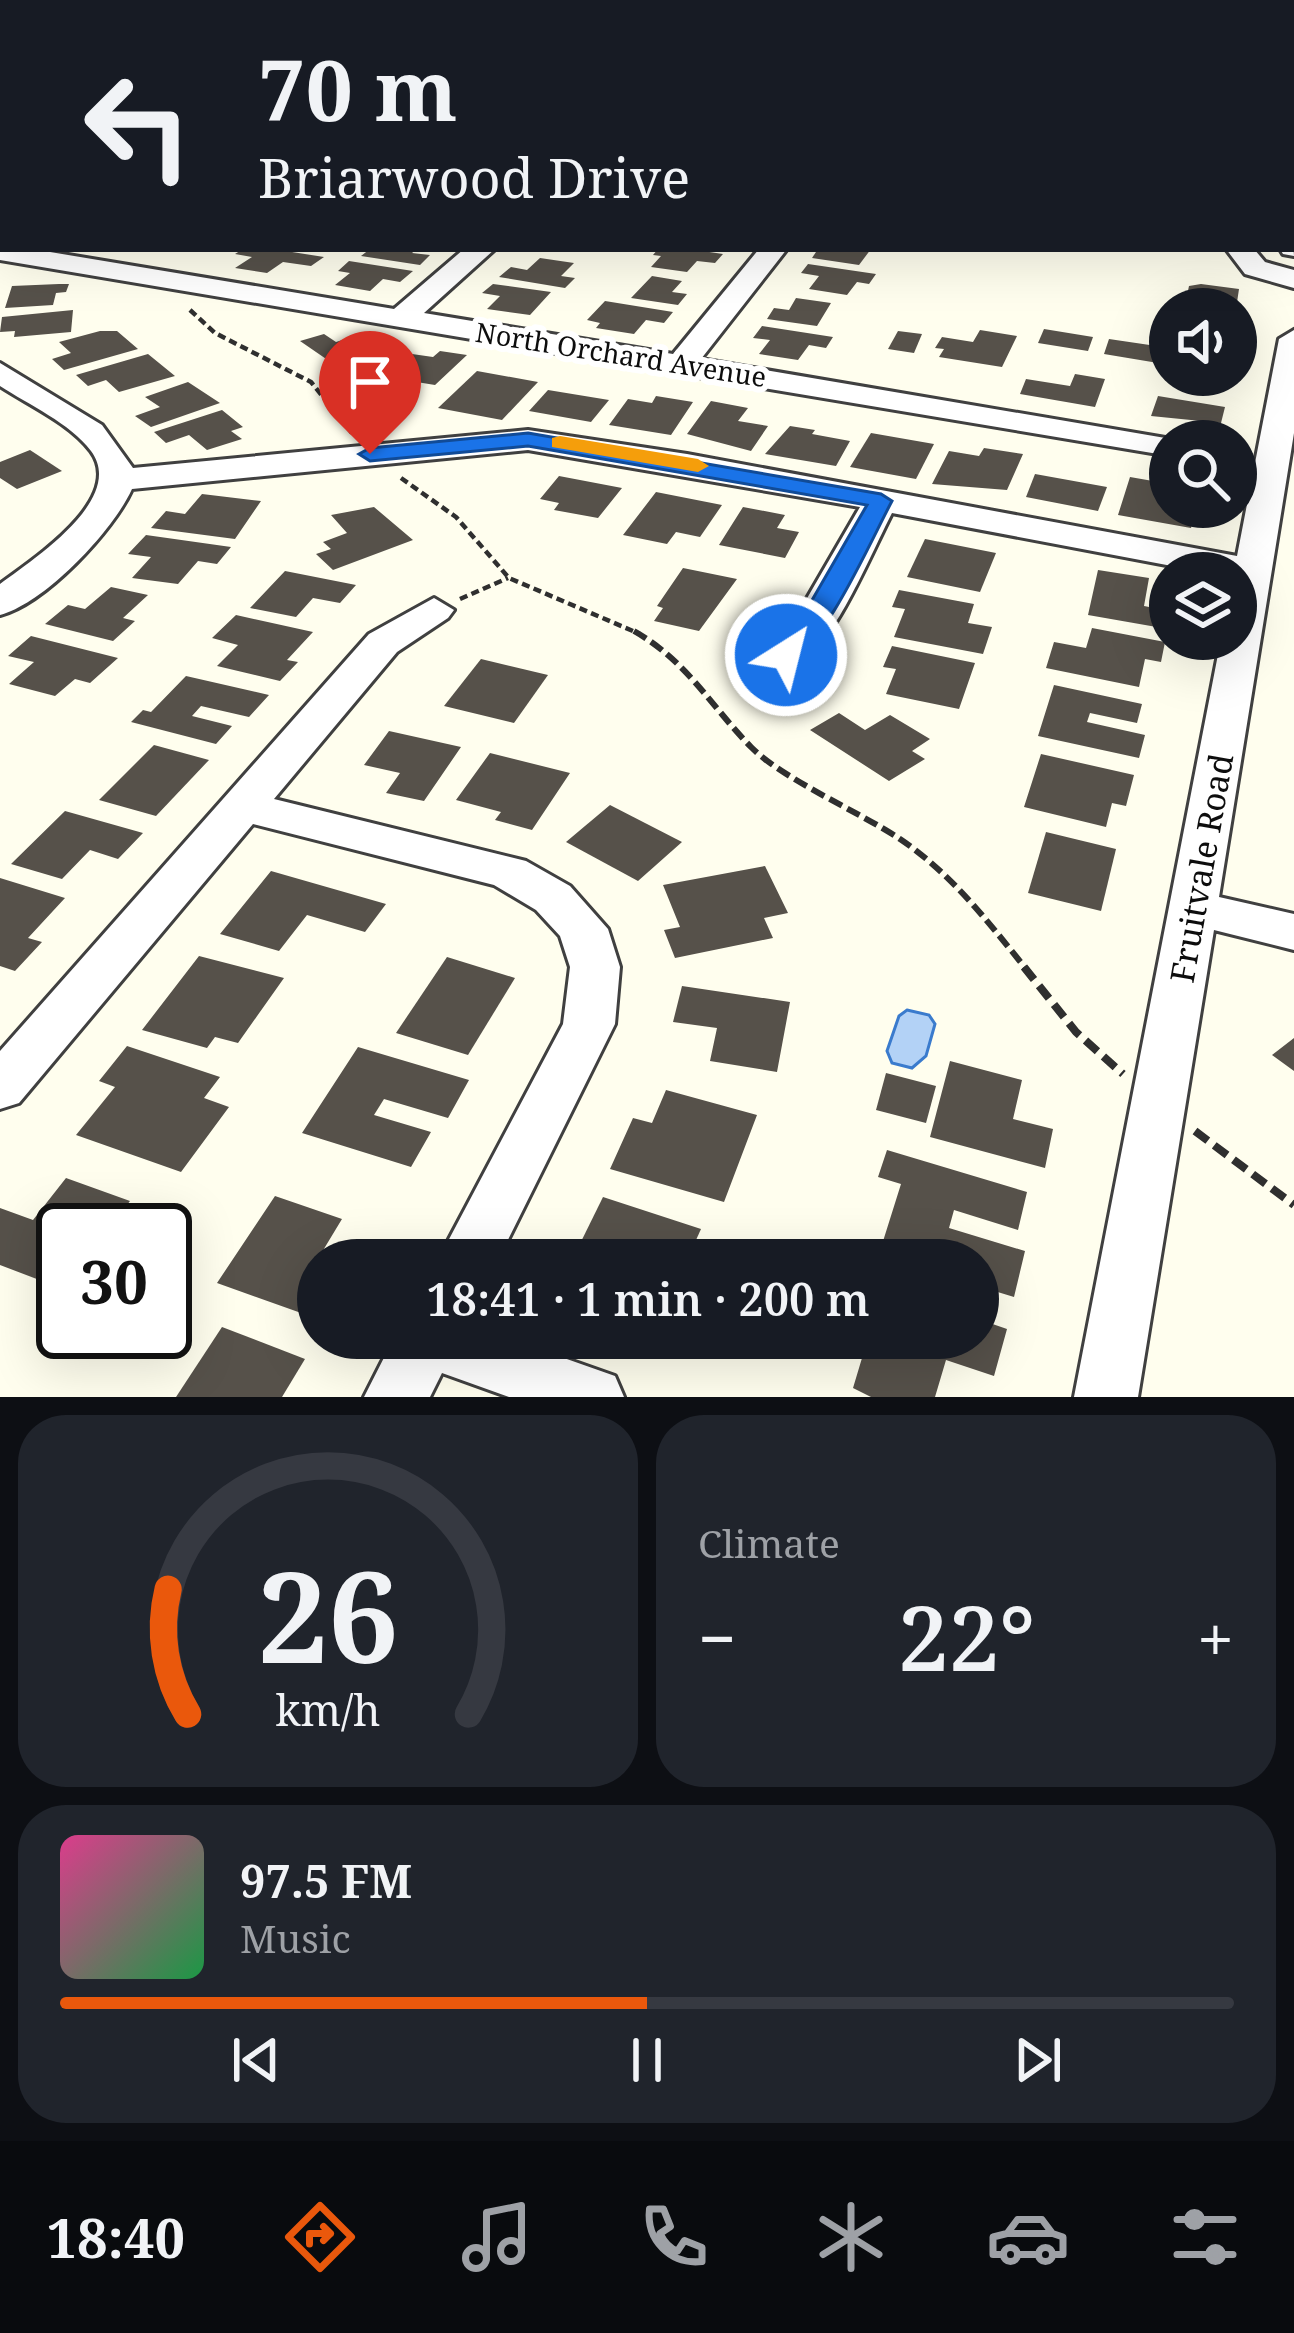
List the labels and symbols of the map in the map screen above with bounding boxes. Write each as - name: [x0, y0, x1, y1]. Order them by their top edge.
- street label: North Orchard Avenue: [473, 313, 769, 395]
- pin: [319, 331, 421, 454]
- position arrow: [723, 592, 849, 718]
- street label: Fruitvale Road: [1159, 750, 1243, 986]
- speed limit sign: 30: [36, 1203, 192, 1359]

